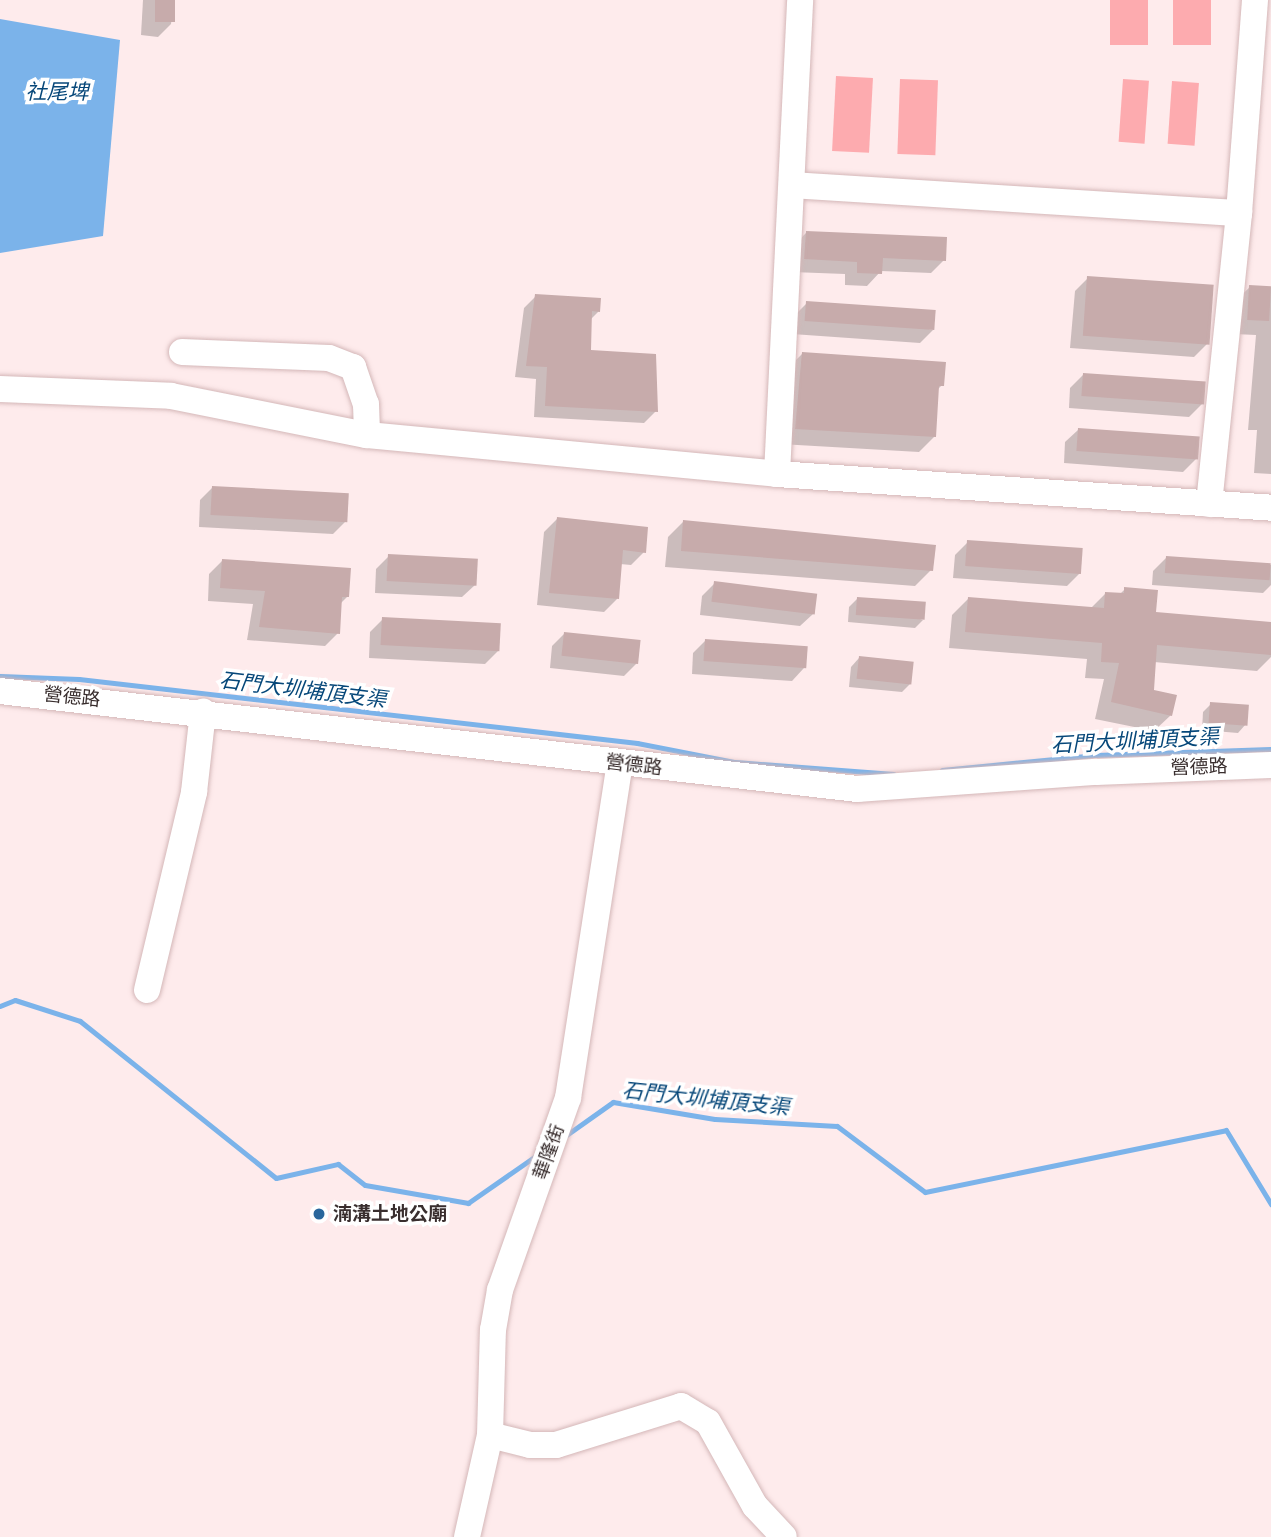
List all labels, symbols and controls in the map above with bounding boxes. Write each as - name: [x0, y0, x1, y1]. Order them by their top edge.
- water label: 社尾埤: [26, 78, 88, 104]
- water label: 石門大圳埔頂支渠: [218, 666, 388, 712]
- street label: 營德路: [42, 683, 102, 711]
- water label: 石門大圳埔頂支渠: [1050, 723, 1220, 757]
- street label: 營德路: [604, 750, 664, 780]
- street label: 營德路: [1170, 755, 1228, 779]
- water label: 石門大圳埔頂支渠: [621, 1077, 791, 1119]
- street label: 華隆街: [529, 1121, 569, 1183]
- place label: 湳溝土地公廟: [333, 1203, 447, 1225]
- marker: 湳溝土地公廟: [311, 1206, 327, 1222]

